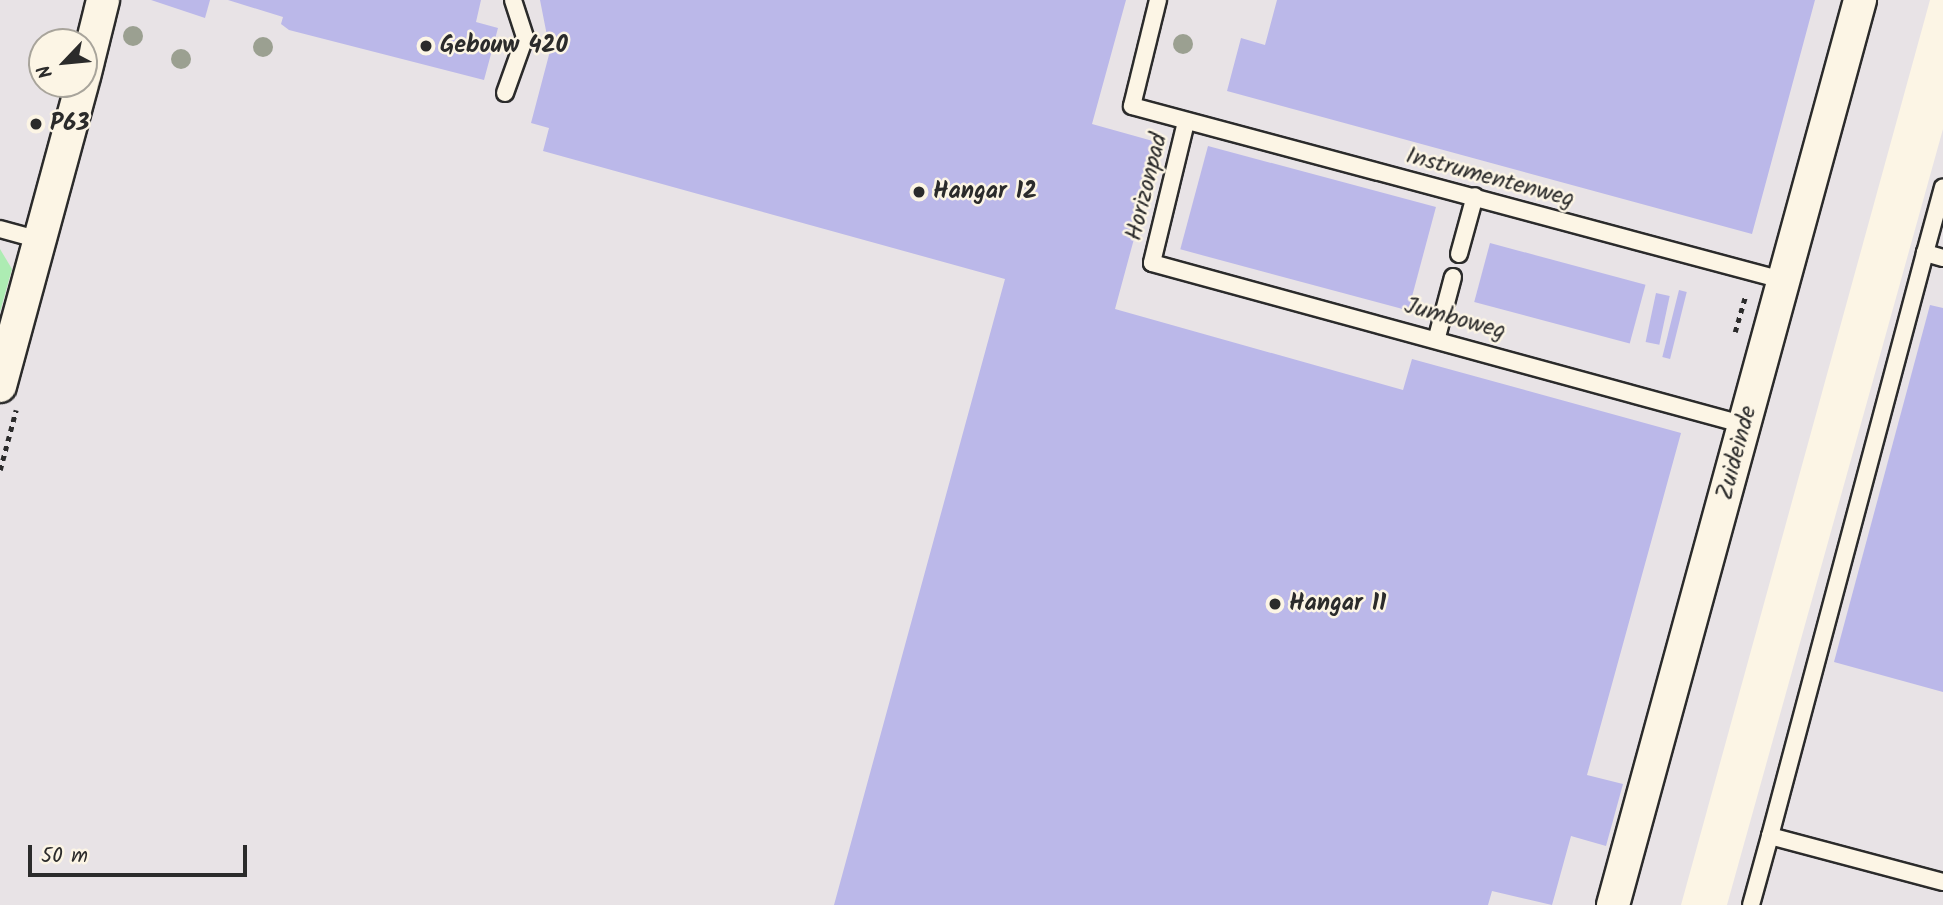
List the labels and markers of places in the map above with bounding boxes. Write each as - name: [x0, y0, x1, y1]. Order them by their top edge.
- place label: Gebouw 420: [440, 32, 568, 60]
- marker: Gebouw 420: [418, 38, 434, 54]
- place label: P63: [50, 110, 89, 138]
- marker: P63: [28, 116, 44, 132]
- place label: Hangar 12: [933, 178, 1037, 206]
- marker: Hangar 12: [911, 184, 927, 200]
- place label: Hangar 11: [1289, 590, 1386, 618]
- marker: Hangar 11: [1267, 596, 1283, 612]

